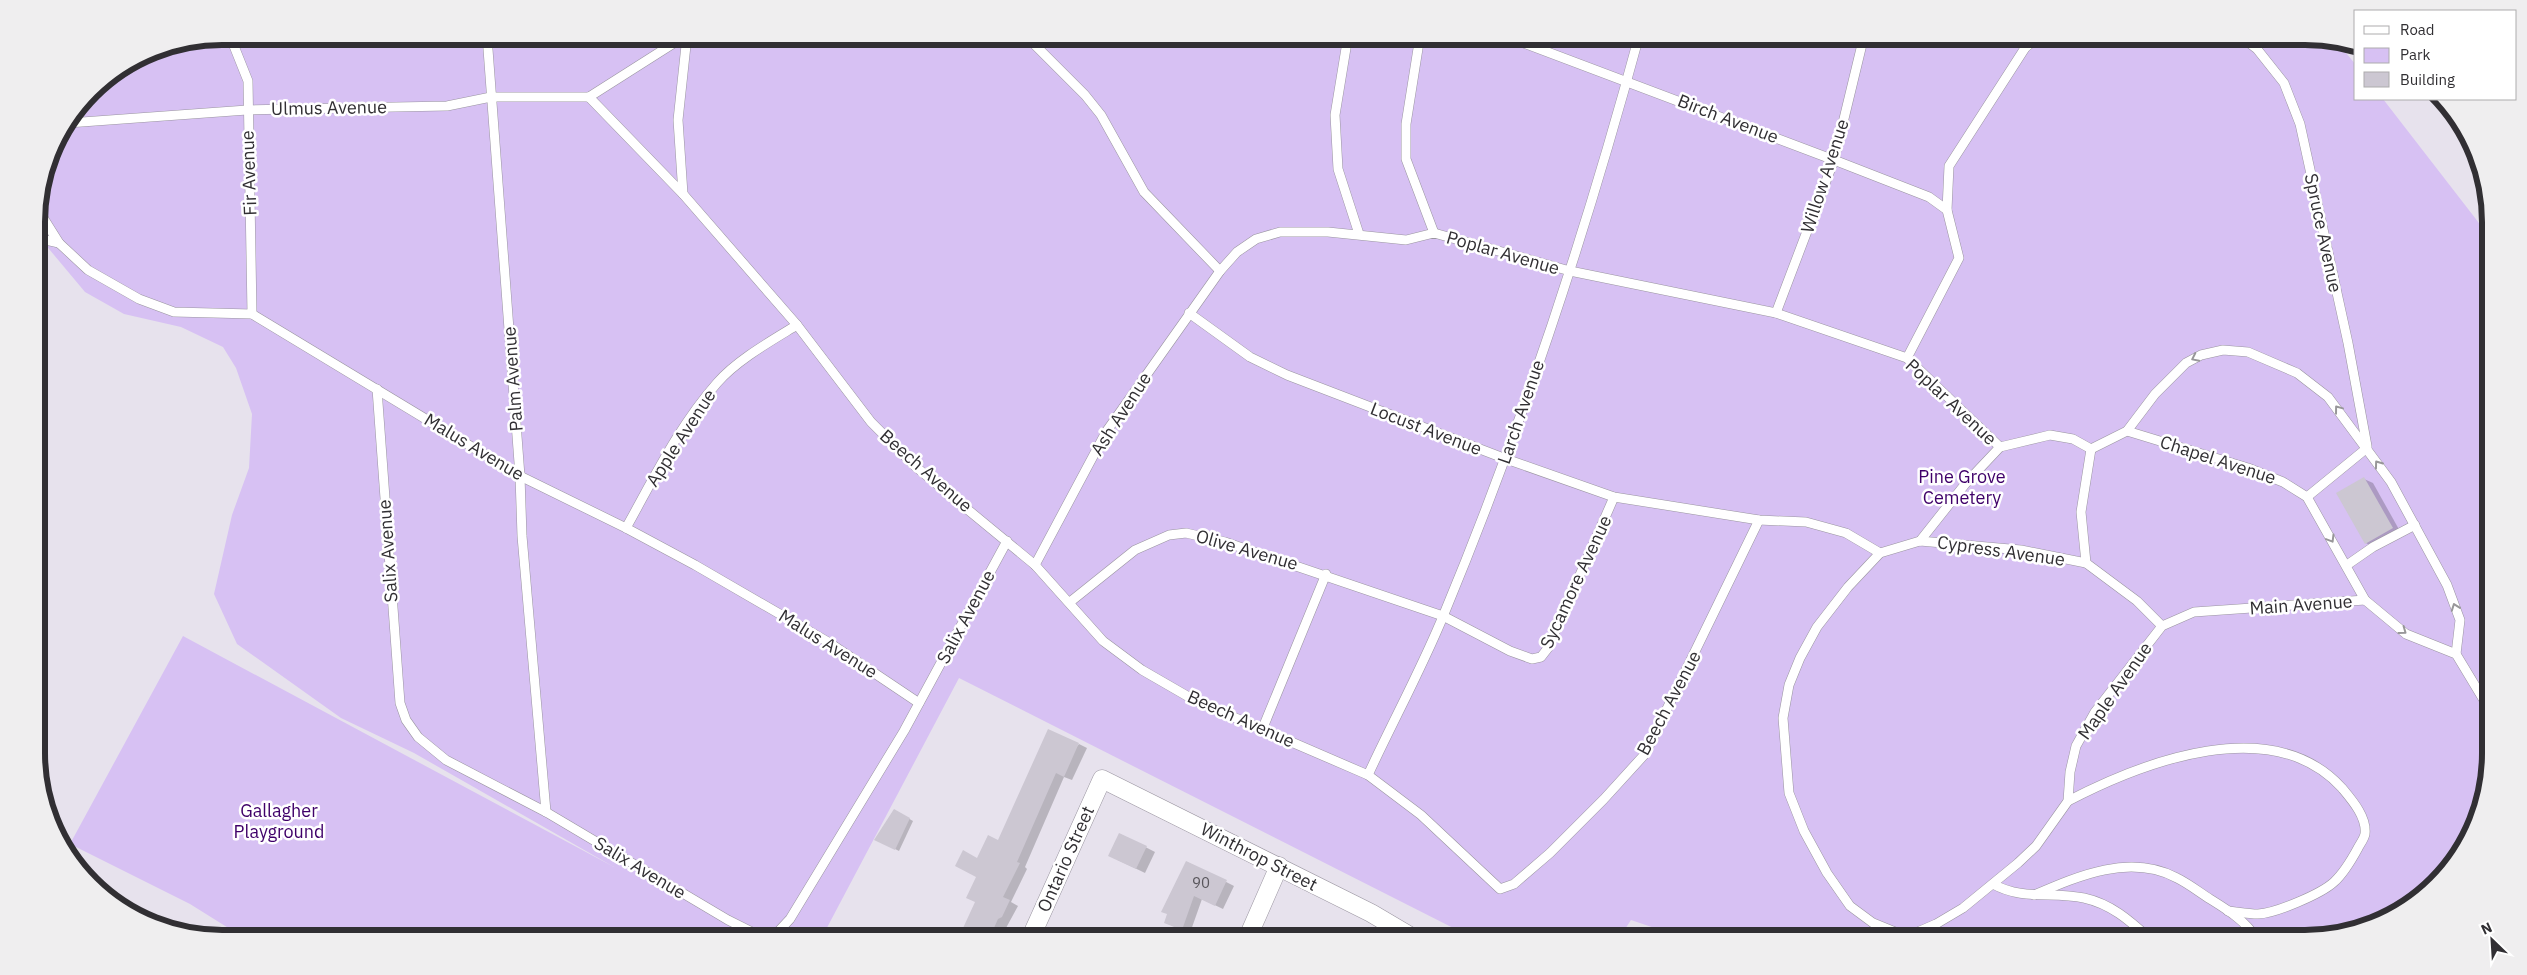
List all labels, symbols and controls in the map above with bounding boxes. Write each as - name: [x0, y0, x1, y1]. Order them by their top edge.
- legend: [2354, 10, 2517, 100]
- text: Road: [2400, 20, 2435, 39]
- text: Park: [2400, 45, 2430, 64]
- text: Building: [2400, 70, 2455, 89]
- street label: Birch Avenue: [1674, 89, 1782, 148]
- street label: Ulmus Avenue: [271, 95, 387, 120]
- street label: Willow Avenue: [1795, 116, 1854, 236]
- street label: Fir Avenue: [236, 130, 261, 216]
- street label: Spruce Avenue: [2300, 171, 2347, 295]
- street label: Poplar Avenue: [1444, 225, 1562, 280]
- street label: Palm Avenue: [497, 326, 528, 432]
- one-way arrow: [2191, 352, 2200, 363]
- street label: Poplar Avenue: [1901, 353, 2002, 450]
- street label: Larch Avenue: [1492, 357, 1549, 467]
- street label: Ash Avenue: [1085, 368, 1156, 460]
- street label: Apple Avenue: [641, 385, 721, 491]
- street label: Locust Avenue: [1367, 397, 1485, 460]
- one-way arrow: [2335, 406, 2343, 415]
- street label: Malus Avenue: [420, 408, 528, 485]
- street label: Beech Avenue: [875, 424, 977, 517]
- street label: Chapel Avenue: [2157, 430, 2279, 489]
- one-way arrow: [2376, 461, 2384, 470]
- park label: Pine Grove Cemetery: [1918, 465, 2006, 509]
- street label: Salix Avenue: [372, 499, 403, 603]
- street label: Sycamore Avenue: [1535, 511, 1617, 652]
- street label: Olive Avenue: [1193, 524, 1301, 575]
- street label: Cypress Avenue: [1936, 530, 2067, 571]
- one-way arrow: [2325, 533, 2335, 542]
- street label: Salix Avenue: [931, 566, 1000, 668]
- street label: Main Avenue: [2249, 589, 2353, 620]
- one-way arrow: [2451, 603, 2461, 612]
- street label: Malus Avenue: [774, 604, 882, 683]
- one-way arrow: [2397, 625, 2407, 634]
- street label: Maple Avenue: [2073, 637, 2157, 744]
- street label: Beech Avenue: [1631, 646, 1706, 759]
- street label: Beech Avenue: [1184, 685, 1299, 753]
- park label: Gallagher Playground: [234, 799, 324, 843]
- street label: Ontario Street: [1032, 802, 1099, 915]
- street label: Winthrop Street: [1197, 817, 1321, 896]
- street label: Salix Avenue: [590, 831, 690, 904]
- house number: 90: [1192, 873, 1210, 892]
- north arrow: [2467, 915, 2517, 965]
- text: N: [2478, 918, 2495, 939]

